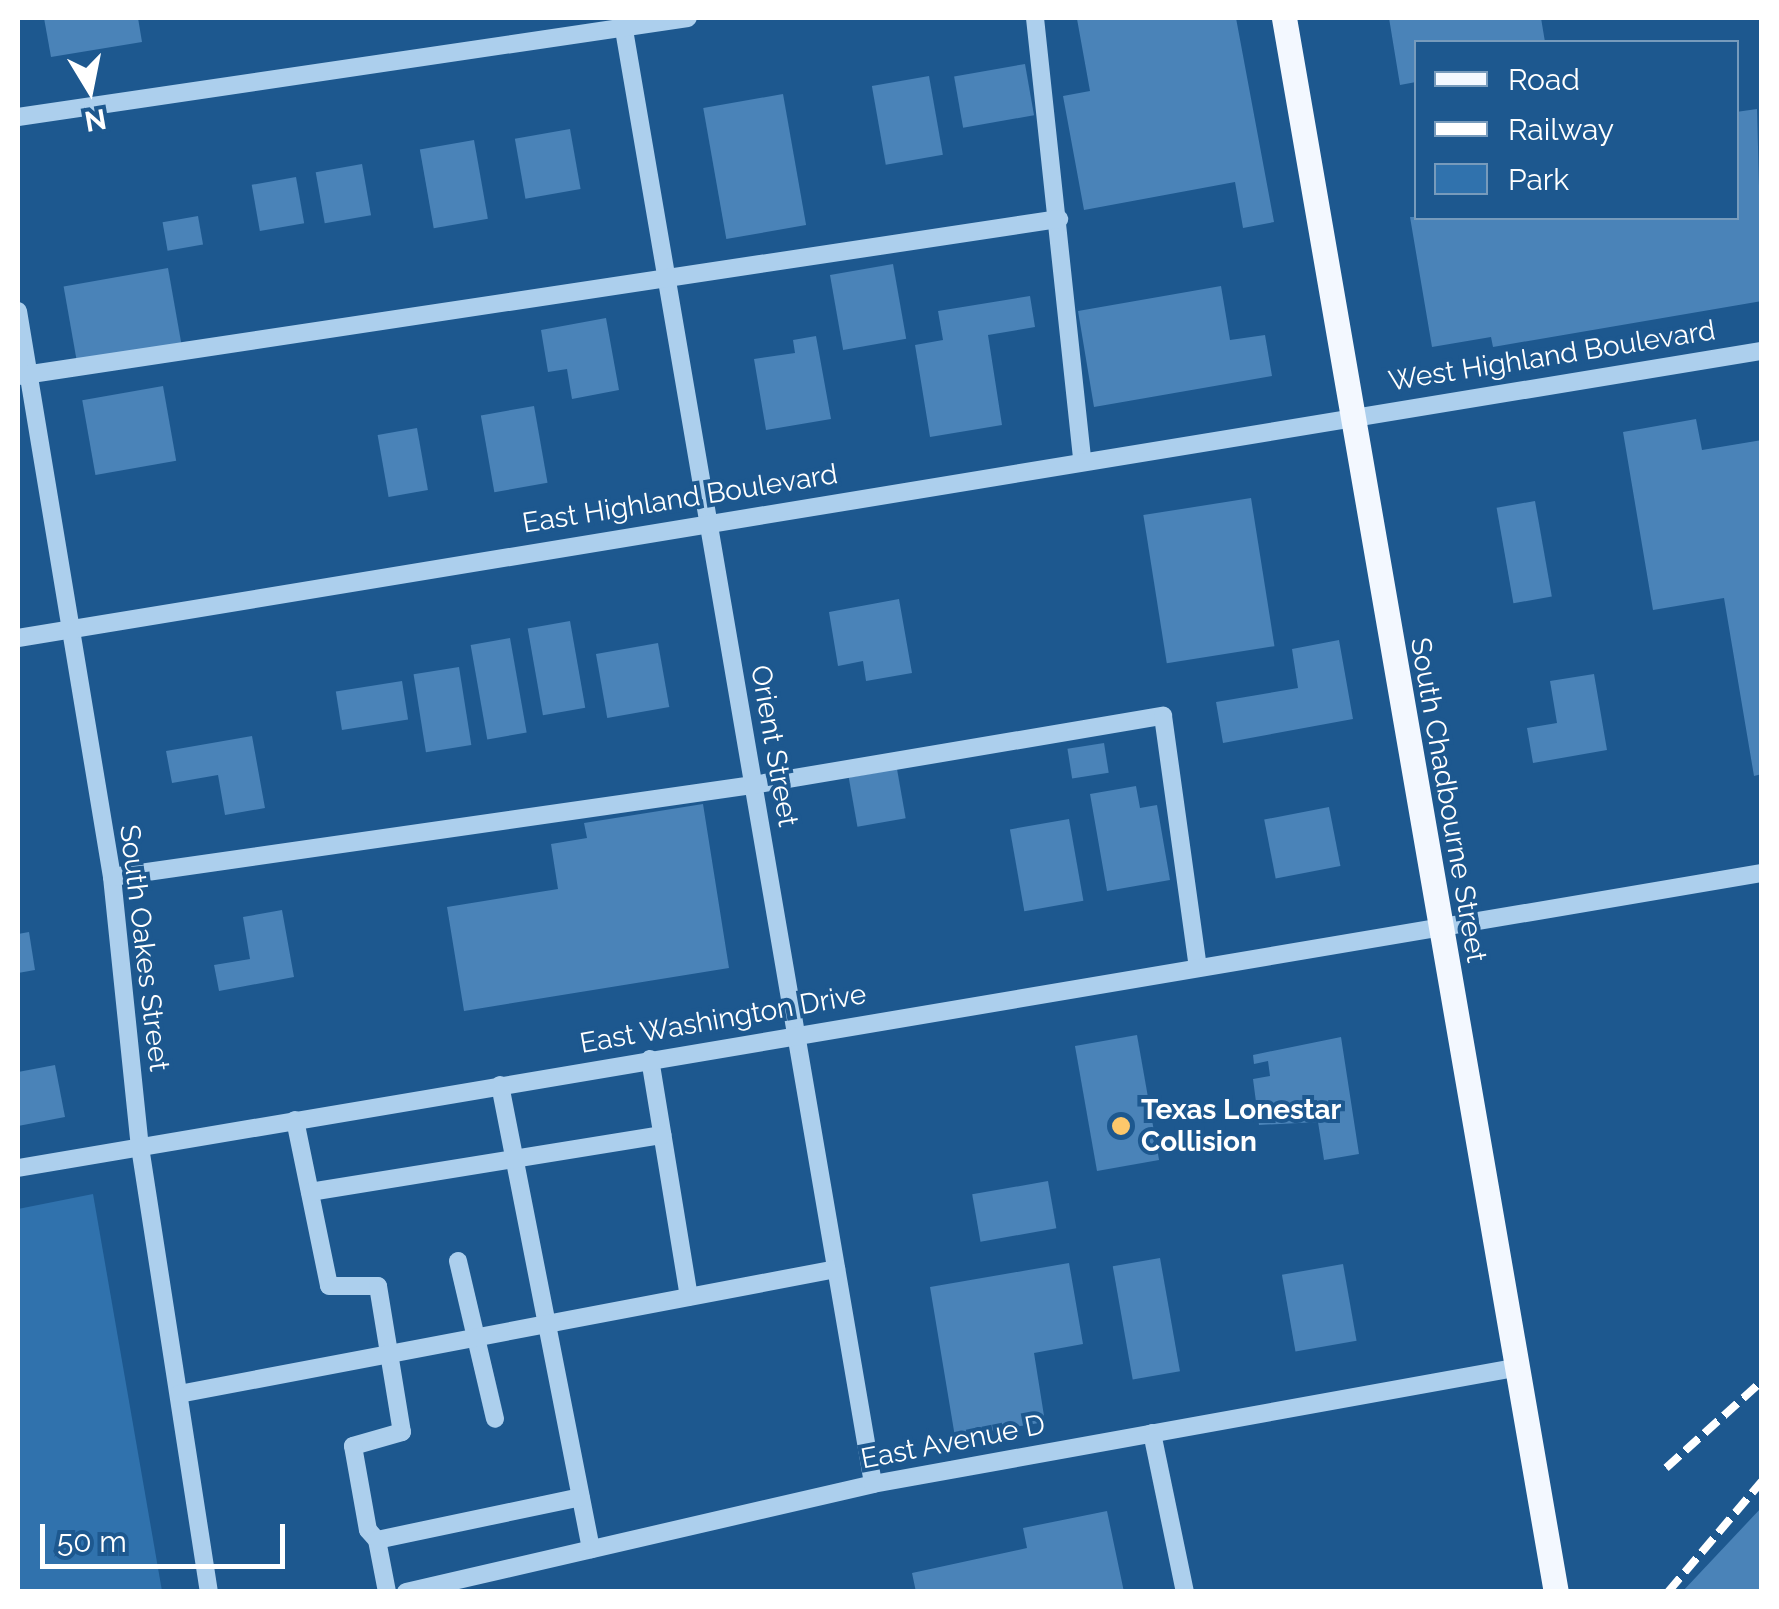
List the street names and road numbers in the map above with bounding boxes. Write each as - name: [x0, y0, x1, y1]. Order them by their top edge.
- street label: West Highland Boulevard: [1386, 314, 1718, 398]
- street label: East Highland Boulevard: [520, 457, 840, 541]
- street label: South Chadbourne Street: [1403, 635, 1493, 965]
- street label: Orient Street: [743, 663, 805, 829]
- street label: South Oakes Street: [112, 823, 176, 1073]
- street label: East Washington Drive: [577, 977, 869, 1061]
- street label: East Avenue D: [858, 1408, 1048, 1476]

